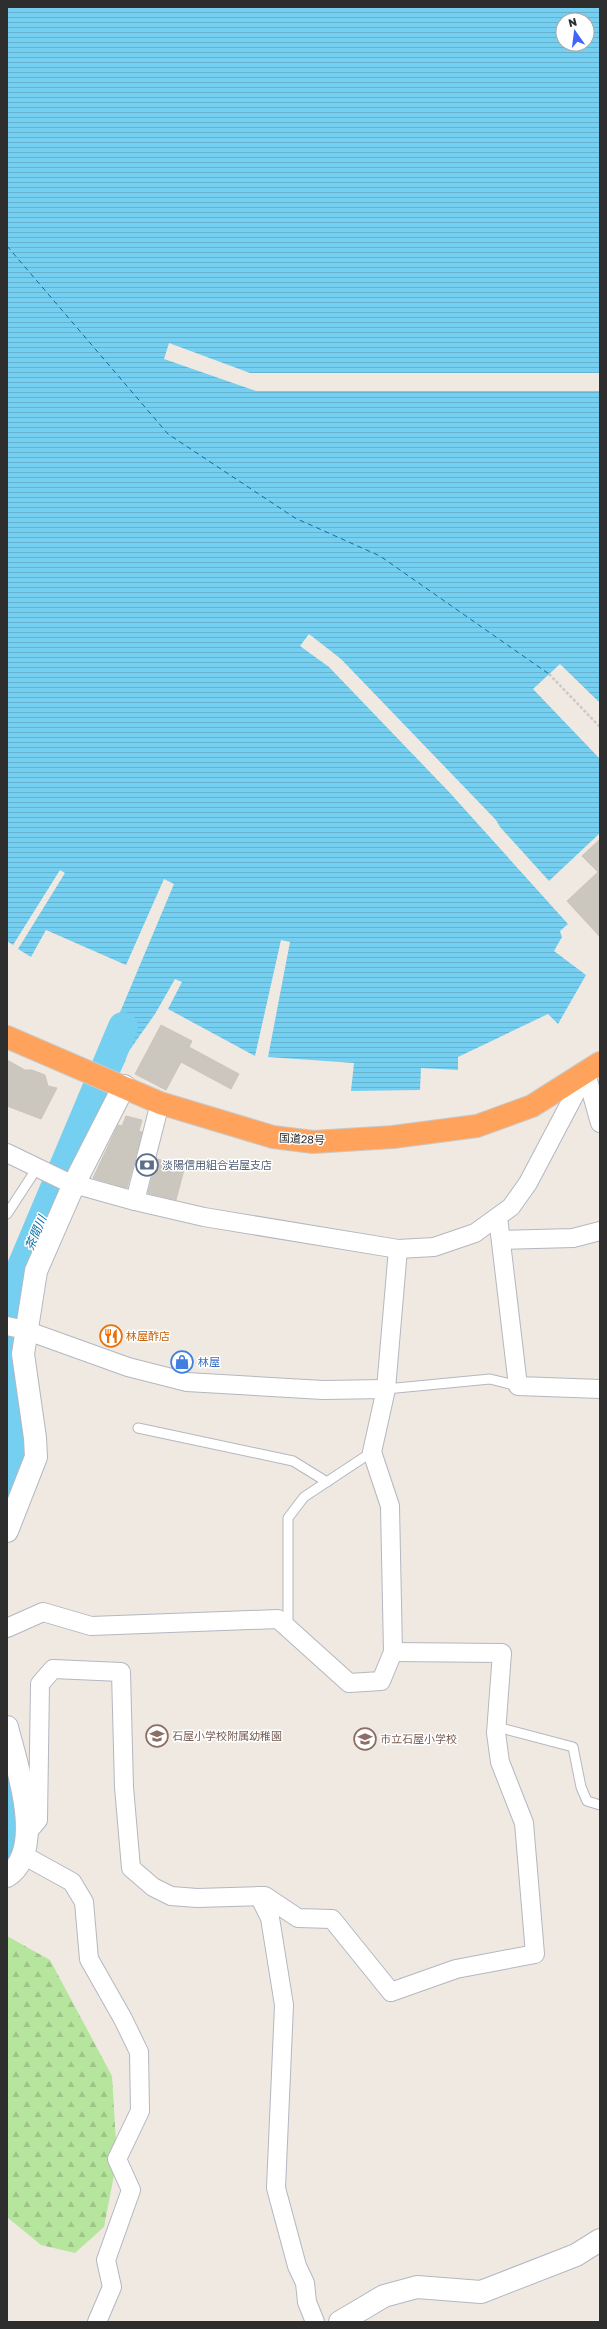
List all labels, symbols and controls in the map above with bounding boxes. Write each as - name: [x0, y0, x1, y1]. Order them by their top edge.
- north arrow: [555, 12, 595, 52]
- text: N: [567, 14, 578, 29]
- street label: 国道28号: [279, 1131, 325, 1146]
- bank icon: 淡陽信用組合岩屋支店: [134, 1152, 160, 1178]
- place label: 淡陽信用組合岩屋支店: [162, 1158, 272, 1171]
- water label: 茶間川: [22, 1211, 50, 1252]
- restaurant icon: 林屋酢店: [98, 1323, 124, 1349]
- place label: 林屋酢店: [126, 1329, 170, 1342]
- shop icon: 林屋: [169, 1349, 195, 1375]
- place label: 林屋: [198, 1355, 220, 1368]
- school or university icon: 石屋小学校附属幼稚園: [144, 1723, 170, 1749]
- school or university icon: 市立石屋小学校: [352, 1726, 378, 1752]
- place label: 石屋小学校附属幼稚園: [172, 1729, 282, 1742]
- place label: 市立石屋小学校: [380, 1732, 457, 1745]

